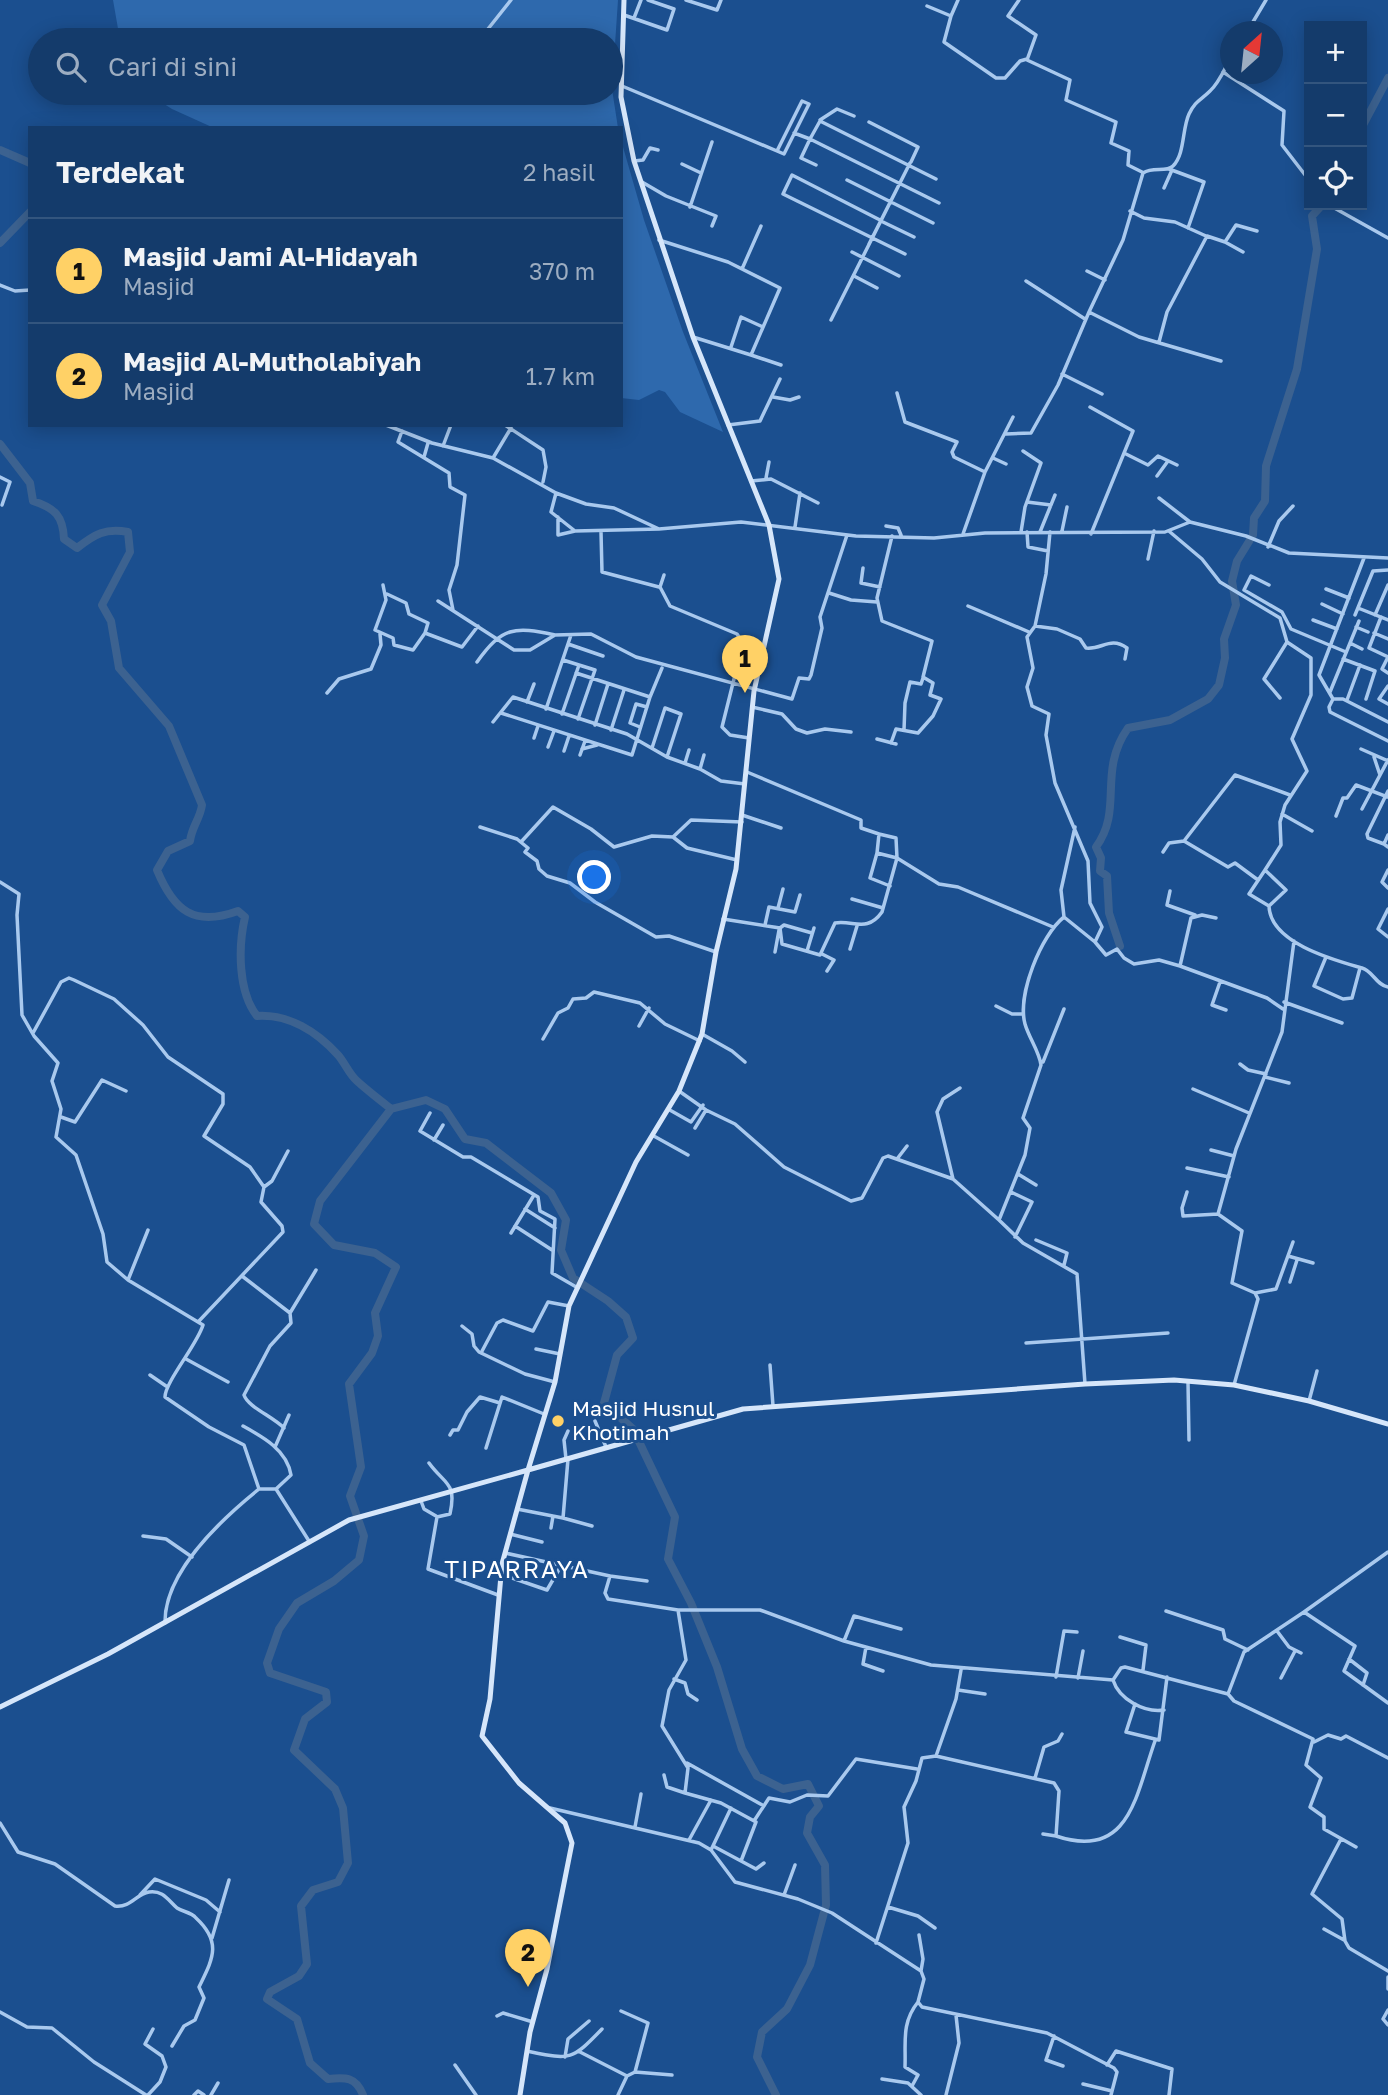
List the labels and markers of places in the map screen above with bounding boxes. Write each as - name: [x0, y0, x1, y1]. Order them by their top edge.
- pin: 1: [722, 635, 768, 693]
- place label: Masjid Husnul Khotimah: [572, 1395, 715, 1445]
- marker: Masjid Husnul Khotimah: [550, 1413, 566, 1429]
- pin: 2: [505, 1929, 551, 1987]

